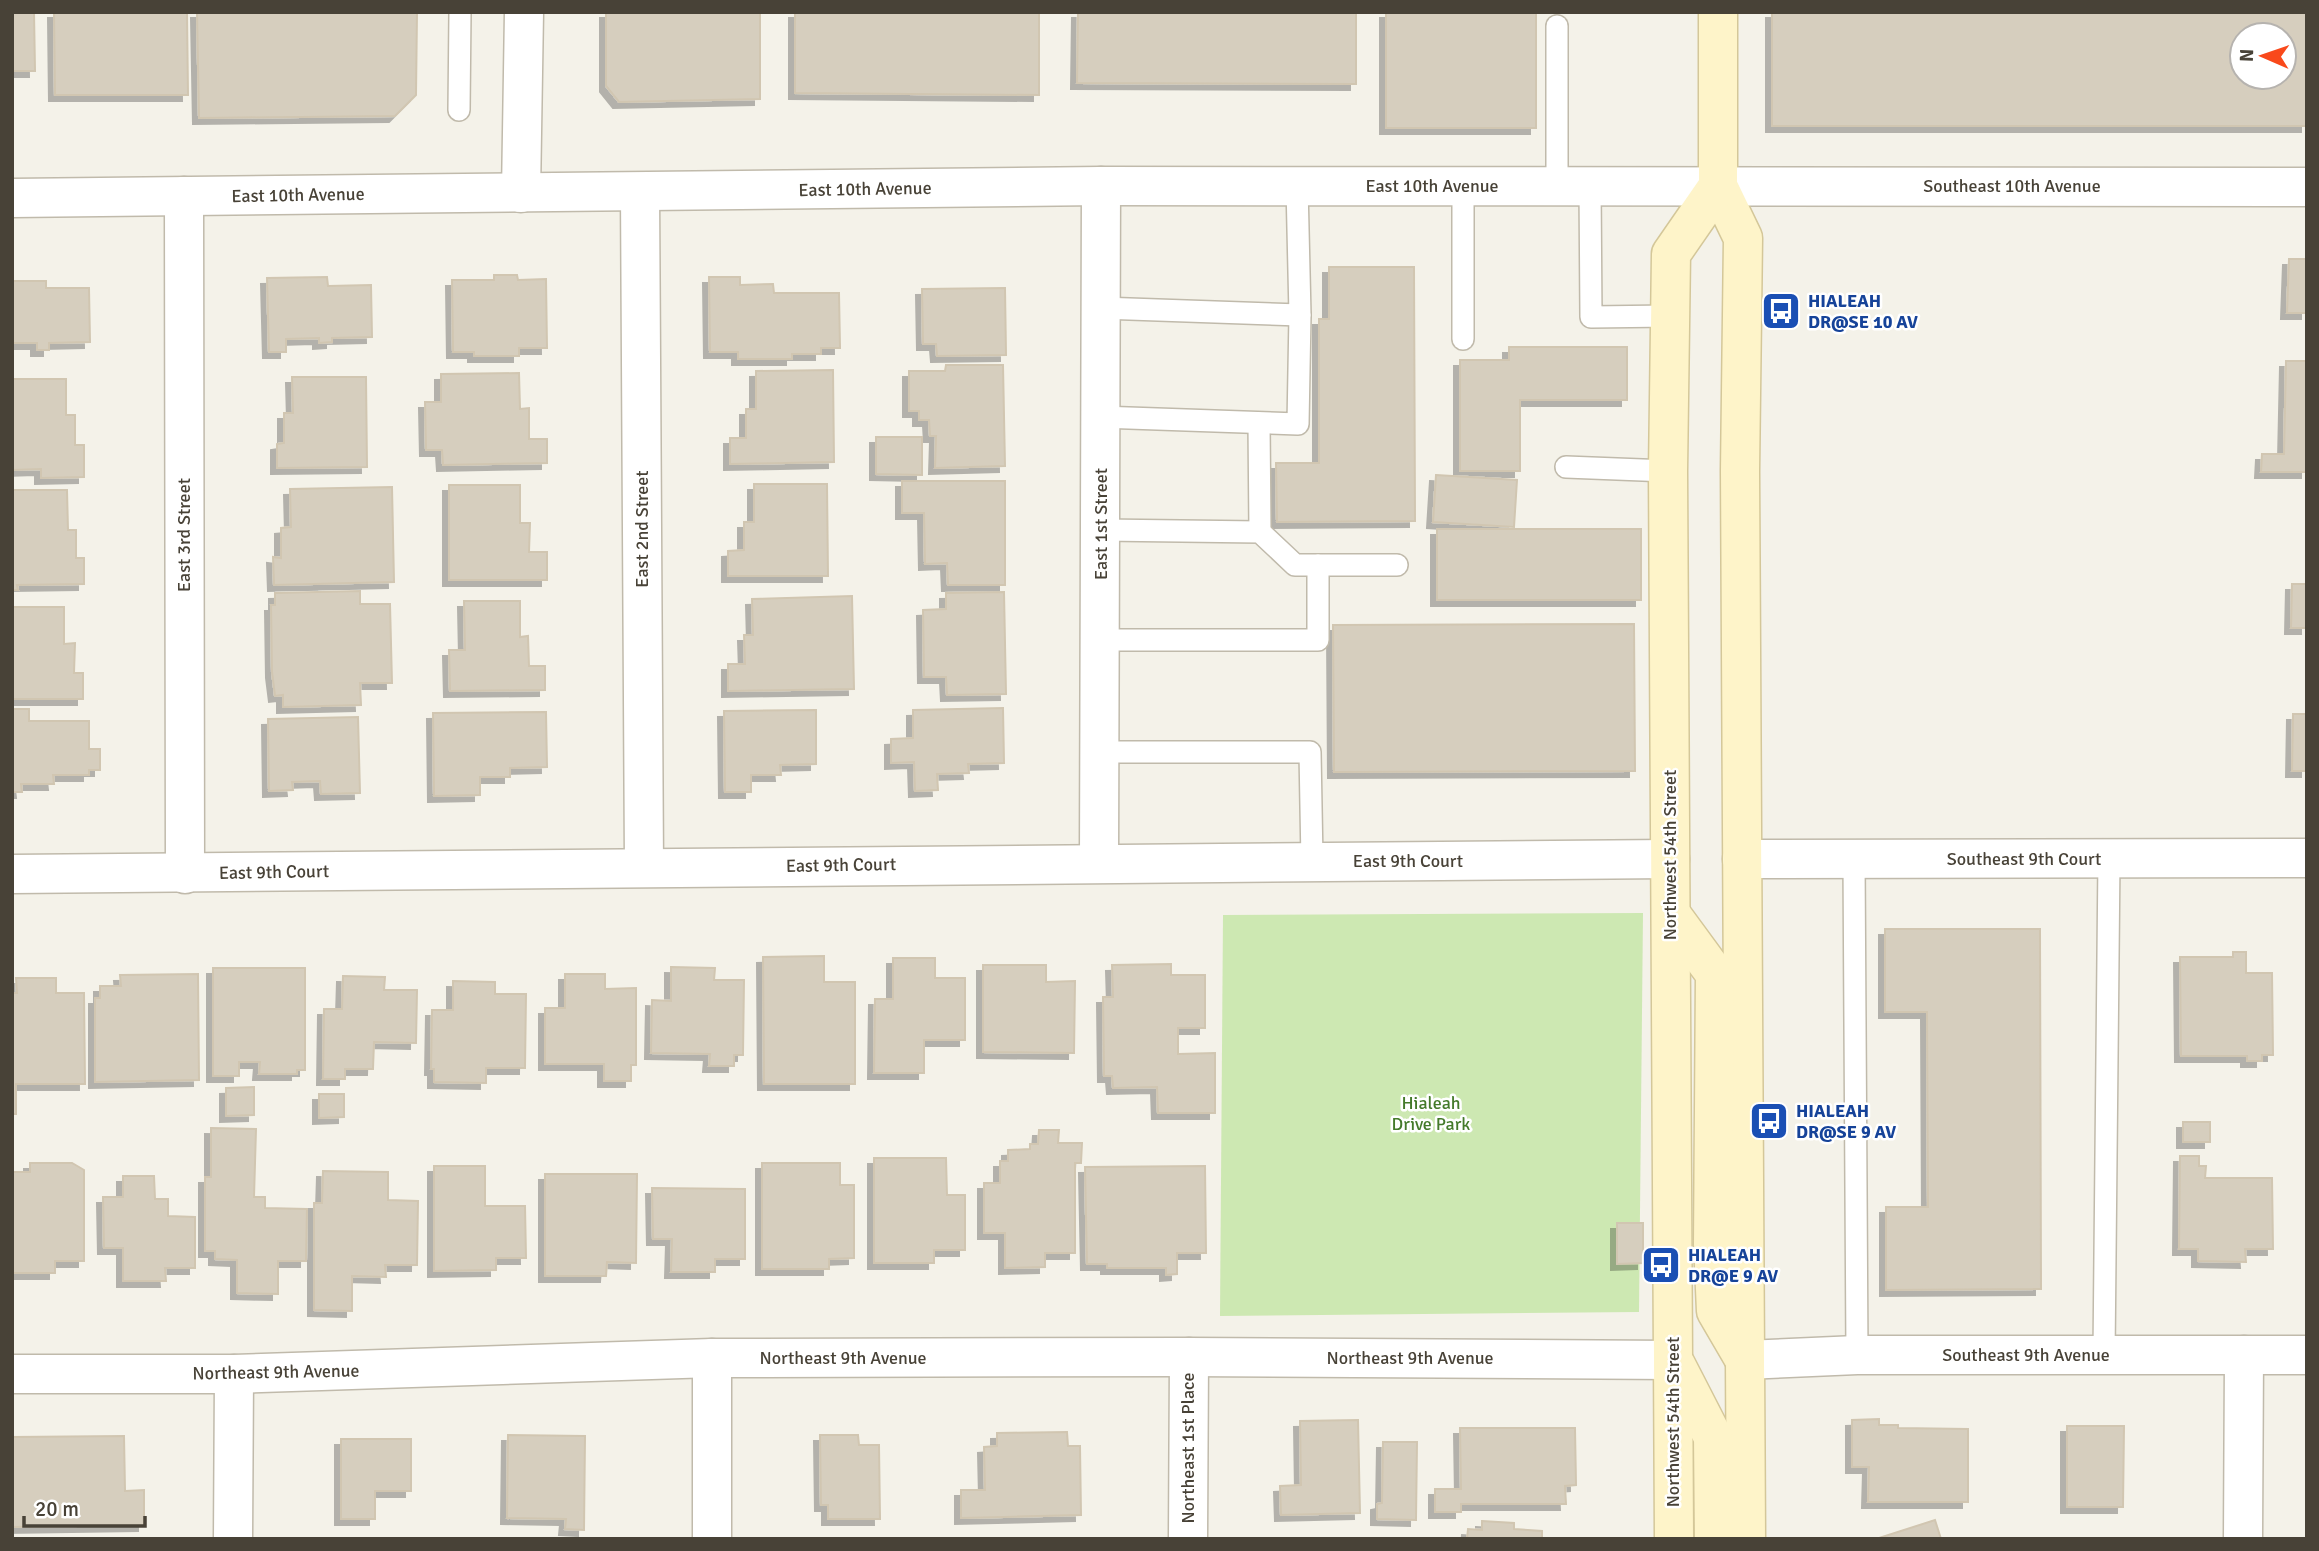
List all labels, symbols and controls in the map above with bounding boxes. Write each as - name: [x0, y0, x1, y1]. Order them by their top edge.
- north arrow: [2228, 21, 2298, 91]
- text: N: [2235, 48, 2259, 62]
- street label: East 10th Avenue: [1365, 175, 1499, 197]
- street label: Southeast 10th Avenue: [1923, 175, 2101, 197]
- street label: East 10th Avenue: [798, 177, 932, 201]
- street label: East 10th Avenue: [231, 183, 365, 207]
- bus stop icon: HIALEAH DR@SE 10 AV: [1760, 290, 1802, 332]
- place label: HIALEAH DR@SE 10 AV: [1808, 290, 1918, 333]
- street label: East 1st Street: [1090, 468, 1112, 580]
- street label: East 2nd Street: [631, 470, 653, 588]
- street label: East 3rd Street: [173, 478, 195, 592]
- street label: Northwest 54th Street: [1659, 770, 1681, 940]
- street label: Southeast 9th Court: [1947, 848, 2101, 870]
- street label: East 9th Court: [1353, 850, 1463, 872]
- street label: East 9th Court: [786, 853, 896, 877]
- street label: East 9th Court: [219, 860, 329, 884]
- park label: Hialeah Drive Park: [1392, 1092, 1470, 1135]
- bus stop icon: HIALEAH DR@SE 9 AV: [1748, 1100, 1790, 1142]
- place label: HIALEAH DR@SE 9 AV: [1796, 1100, 1896, 1143]
- bus stop icon: HIALEAH DR@E 9 AV: [1640, 1244, 1682, 1286]
- place label: HIALEAH DR@E 9 AV: [1688, 1244, 1778, 1287]
- street label: Northwest 54th Street: [1662, 1337, 1684, 1507]
- street label: Southeast 9th Avenue: [1942, 1344, 2110, 1366]
- street label: Northeast 9th Avenue: [759, 1347, 927, 1369]
- street label: Northeast 9th Avenue: [1326, 1347, 1494, 1369]
- street label: Northeast 9th Avenue: [192, 1360, 360, 1384]
- street label: Northeast 1st Place: [1177, 1373, 1199, 1523]
- scale bar: [24, 1484, 145, 1528]
- text: 20 m: [35, 1496, 79, 1522]

